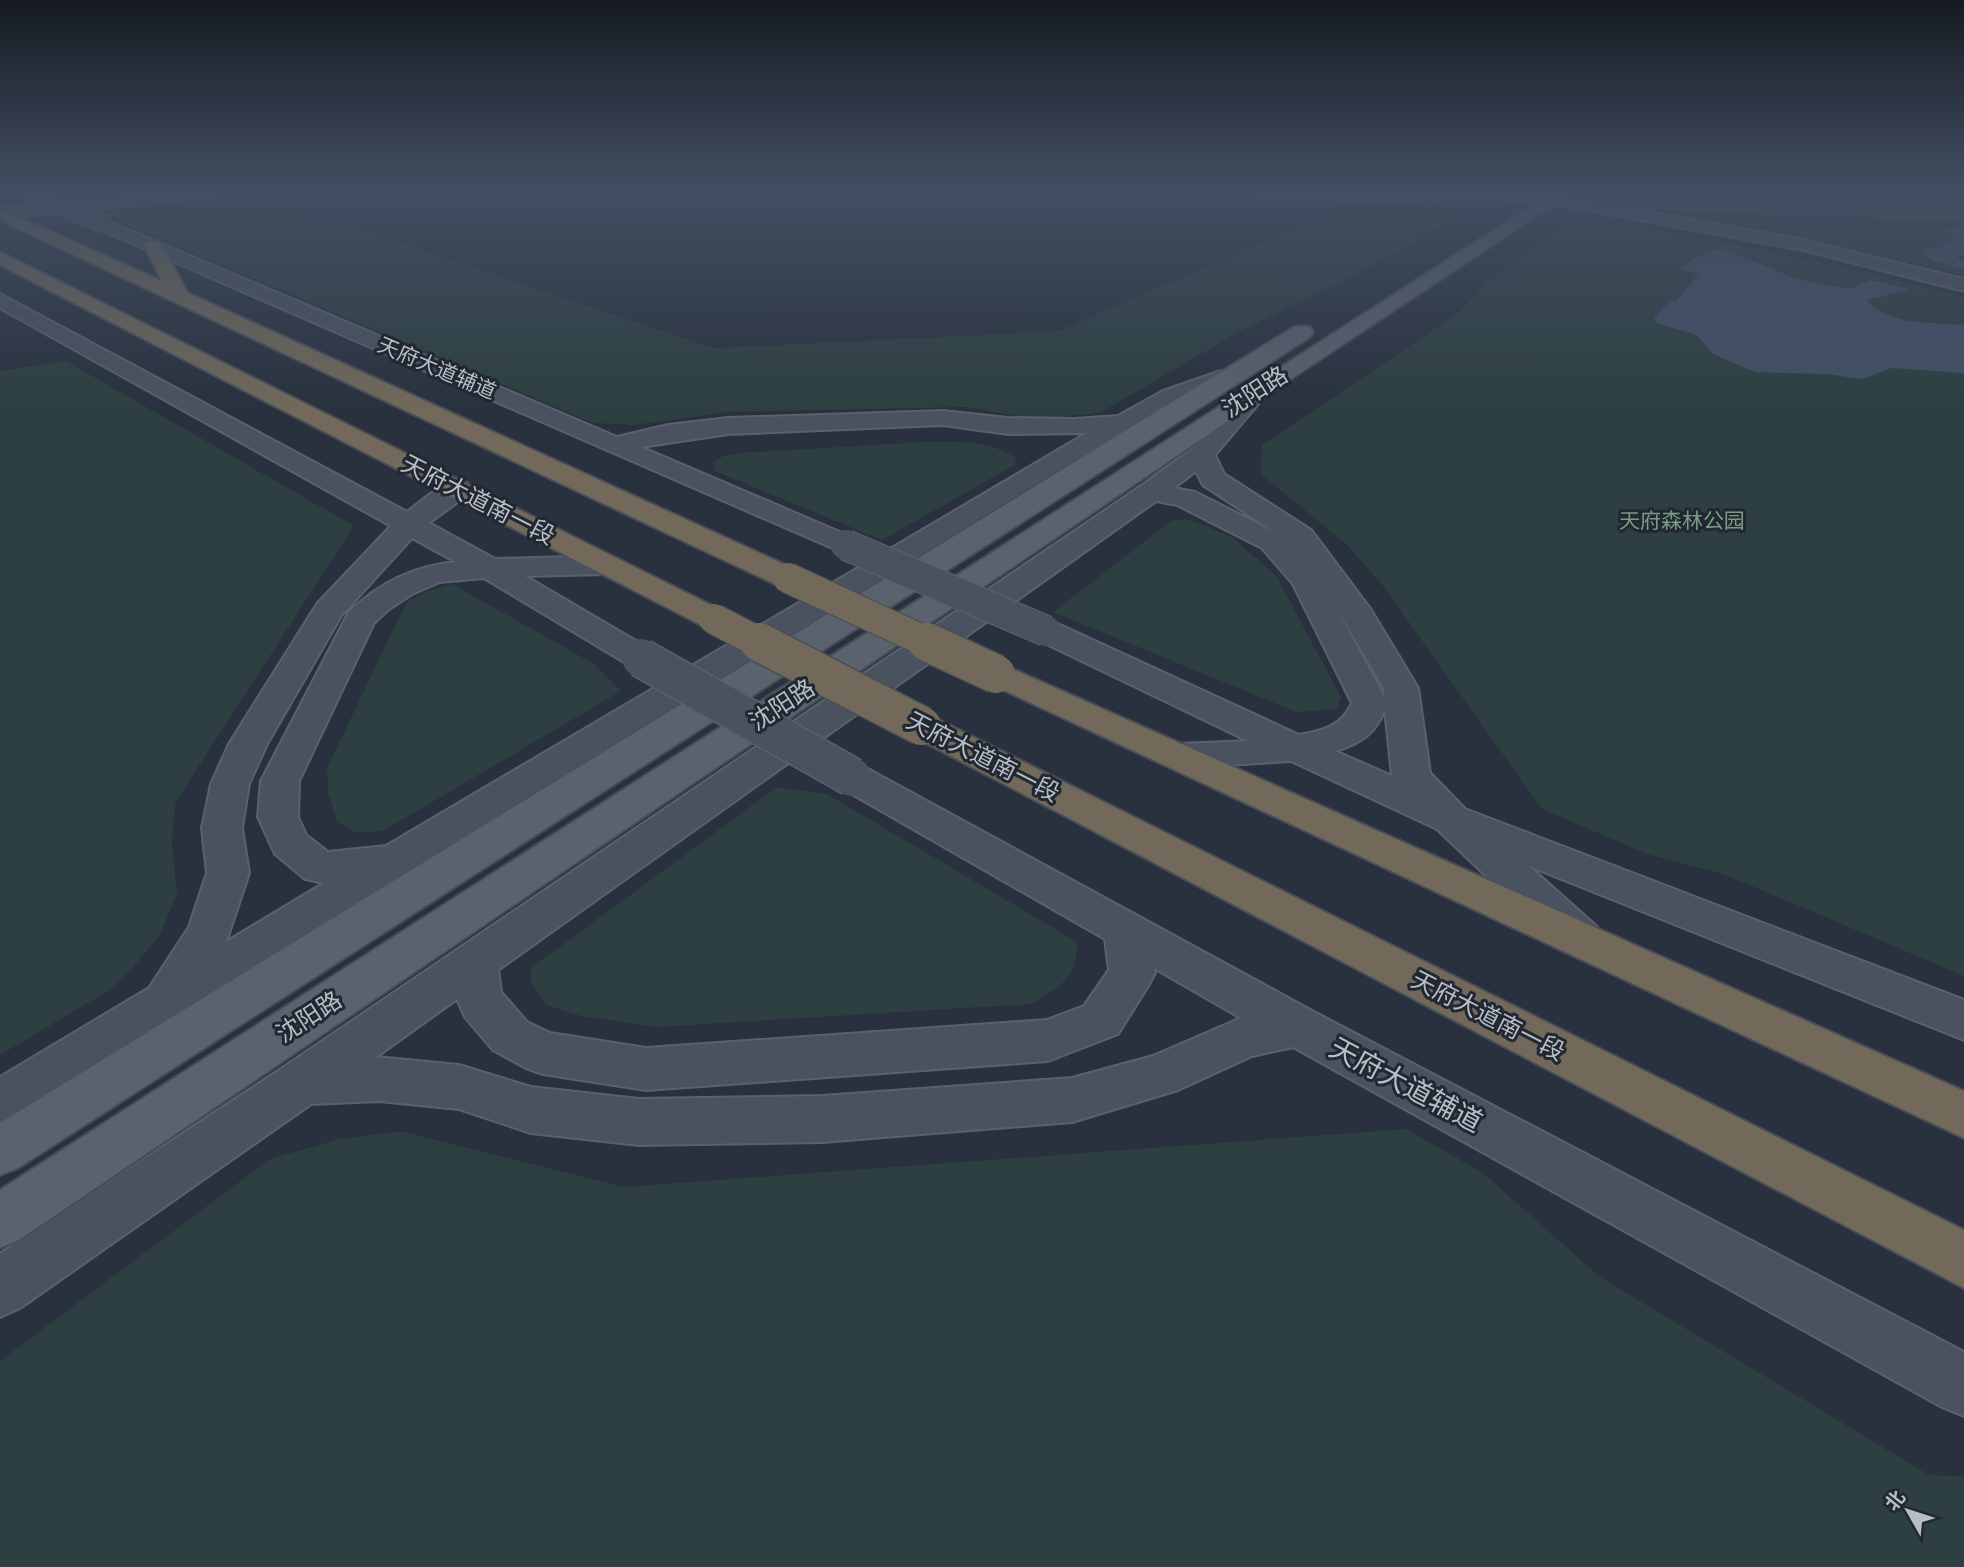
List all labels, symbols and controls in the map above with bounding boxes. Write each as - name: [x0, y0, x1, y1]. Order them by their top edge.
- street label: 天府大道辅道: [374, 332, 500, 404]
- street label: 沈阳路: [1217, 361, 1293, 423]
- street label: 天府大道南一段: [397, 449, 559, 551]
- park label: 天府森林公园: [1619, 508, 1745, 533]
- street label: 沈阳路: [744, 674, 820, 736]
- street label: 天府大道南一段: [902, 706, 1064, 808]
- street label: 天府大道南一段: [1407, 965, 1569, 1067]
- street label: 沈阳路: [271, 986, 347, 1048]
- street label: 天府大道辅道: [1324, 1031, 1488, 1139]
- north arrow: [1873, 1476, 1943, 1546]
- text: 北: [1880, 1486, 1910, 1515]

